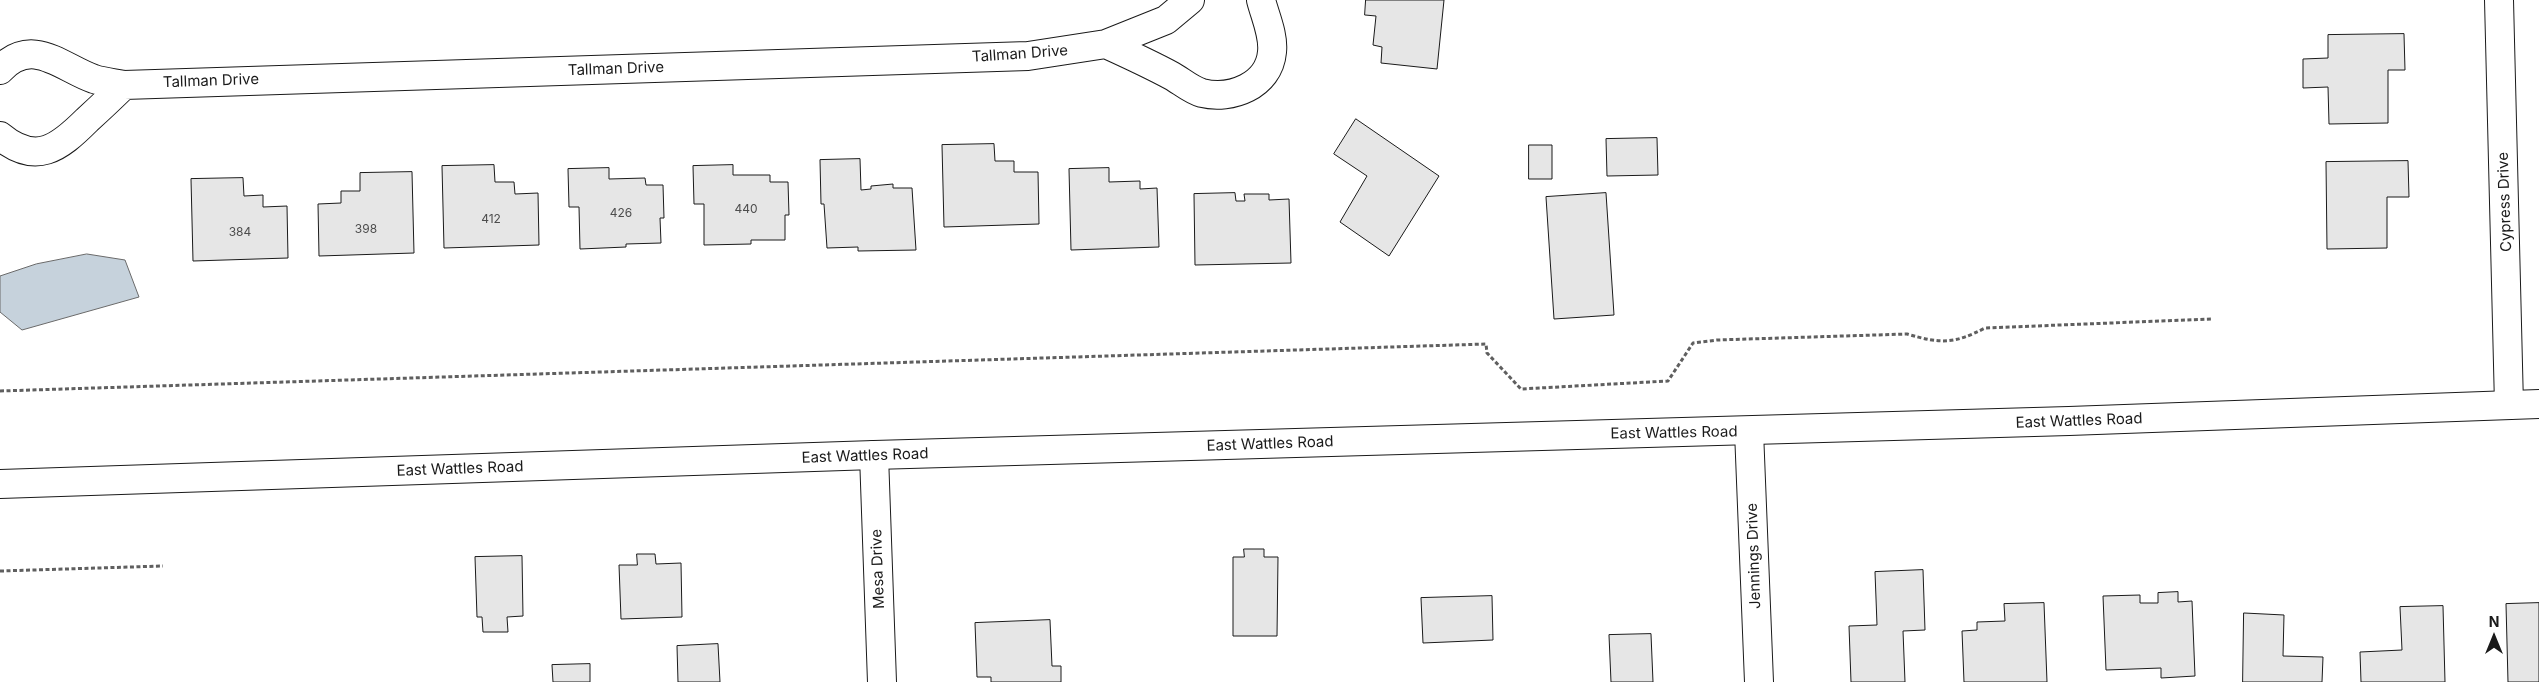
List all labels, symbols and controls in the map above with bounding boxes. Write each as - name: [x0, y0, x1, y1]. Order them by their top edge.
- street label: Tallman Drive: [971, 42, 1069, 66]
- street label: Tallman Drive: [568, 58, 664, 80]
- street label: Tallman Drive: [163, 70, 259, 92]
- street label: Cypress Drive: [2494, 152, 2516, 252]
- house number: 440: [734, 202, 758, 216]
- house number: 426: [610, 206, 632, 220]
- house number: 412: [481, 212, 501, 226]
- house number: 398: [355, 222, 377, 236]
- house number: 384: [229, 225, 251, 239]
- street label: East Wattles Road: [2015, 410, 2143, 432]
- street label: East Wattles Road: [1610, 423, 1738, 443]
- street label: East Wattles Road: [1206, 433, 1334, 455]
- street label: East Wattles Road: [801, 445, 929, 467]
- street label: East Wattles Road: [396, 458, 524, 480]
- street label: Jennings Drive: [1743, 503, 1765, 609]
- street label: Mesa Drive: [868, 529, 888, 609]
- north arrow: [2469, 612, 2519, 662]
- text: N: [2489, 613, 2499, 630]

